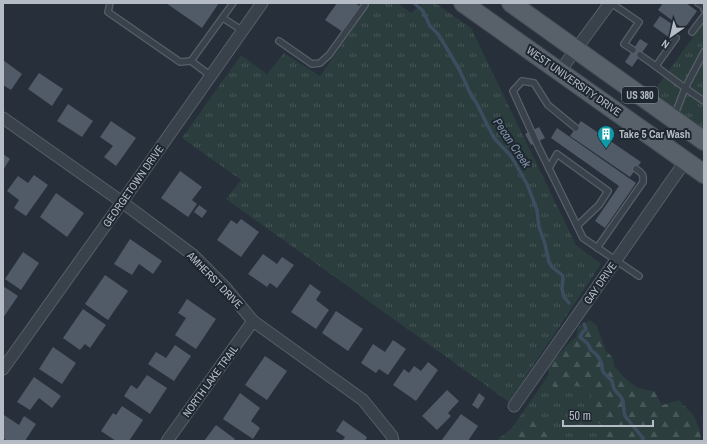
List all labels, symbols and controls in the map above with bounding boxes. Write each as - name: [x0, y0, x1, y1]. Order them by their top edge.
- north arrow: [651, 16, 691, 56]
- text: N: [659, 37, 672, 52]
- street label: WEST UNIVERSITY DRIVE: [524, 43, 624, 119]
- road number: US 380: [622, 87, 658, 103]
- water label: Pecan Creek: [489, 115, 535, 172]
- building icon: Take 5 Car Wash: [596, 124, 616, 149]
- place label: Take 5 Car Wash: [619, 127, 690, 141]
- street label: GEORGETOWN DRIVE: [99, 142, 167, 230]
- street label: AMHERST DRIVE: [184, 248, 246, 311]
- street label: GAY DRIVE: [580, 259, 620, 307]
- street label: NORTH LAKE TRAIL: [179, 342, 241, 420]
- scale bar: [563, 402, 653, 428]
- text: 50 m: [569, 408, 591, 424]

